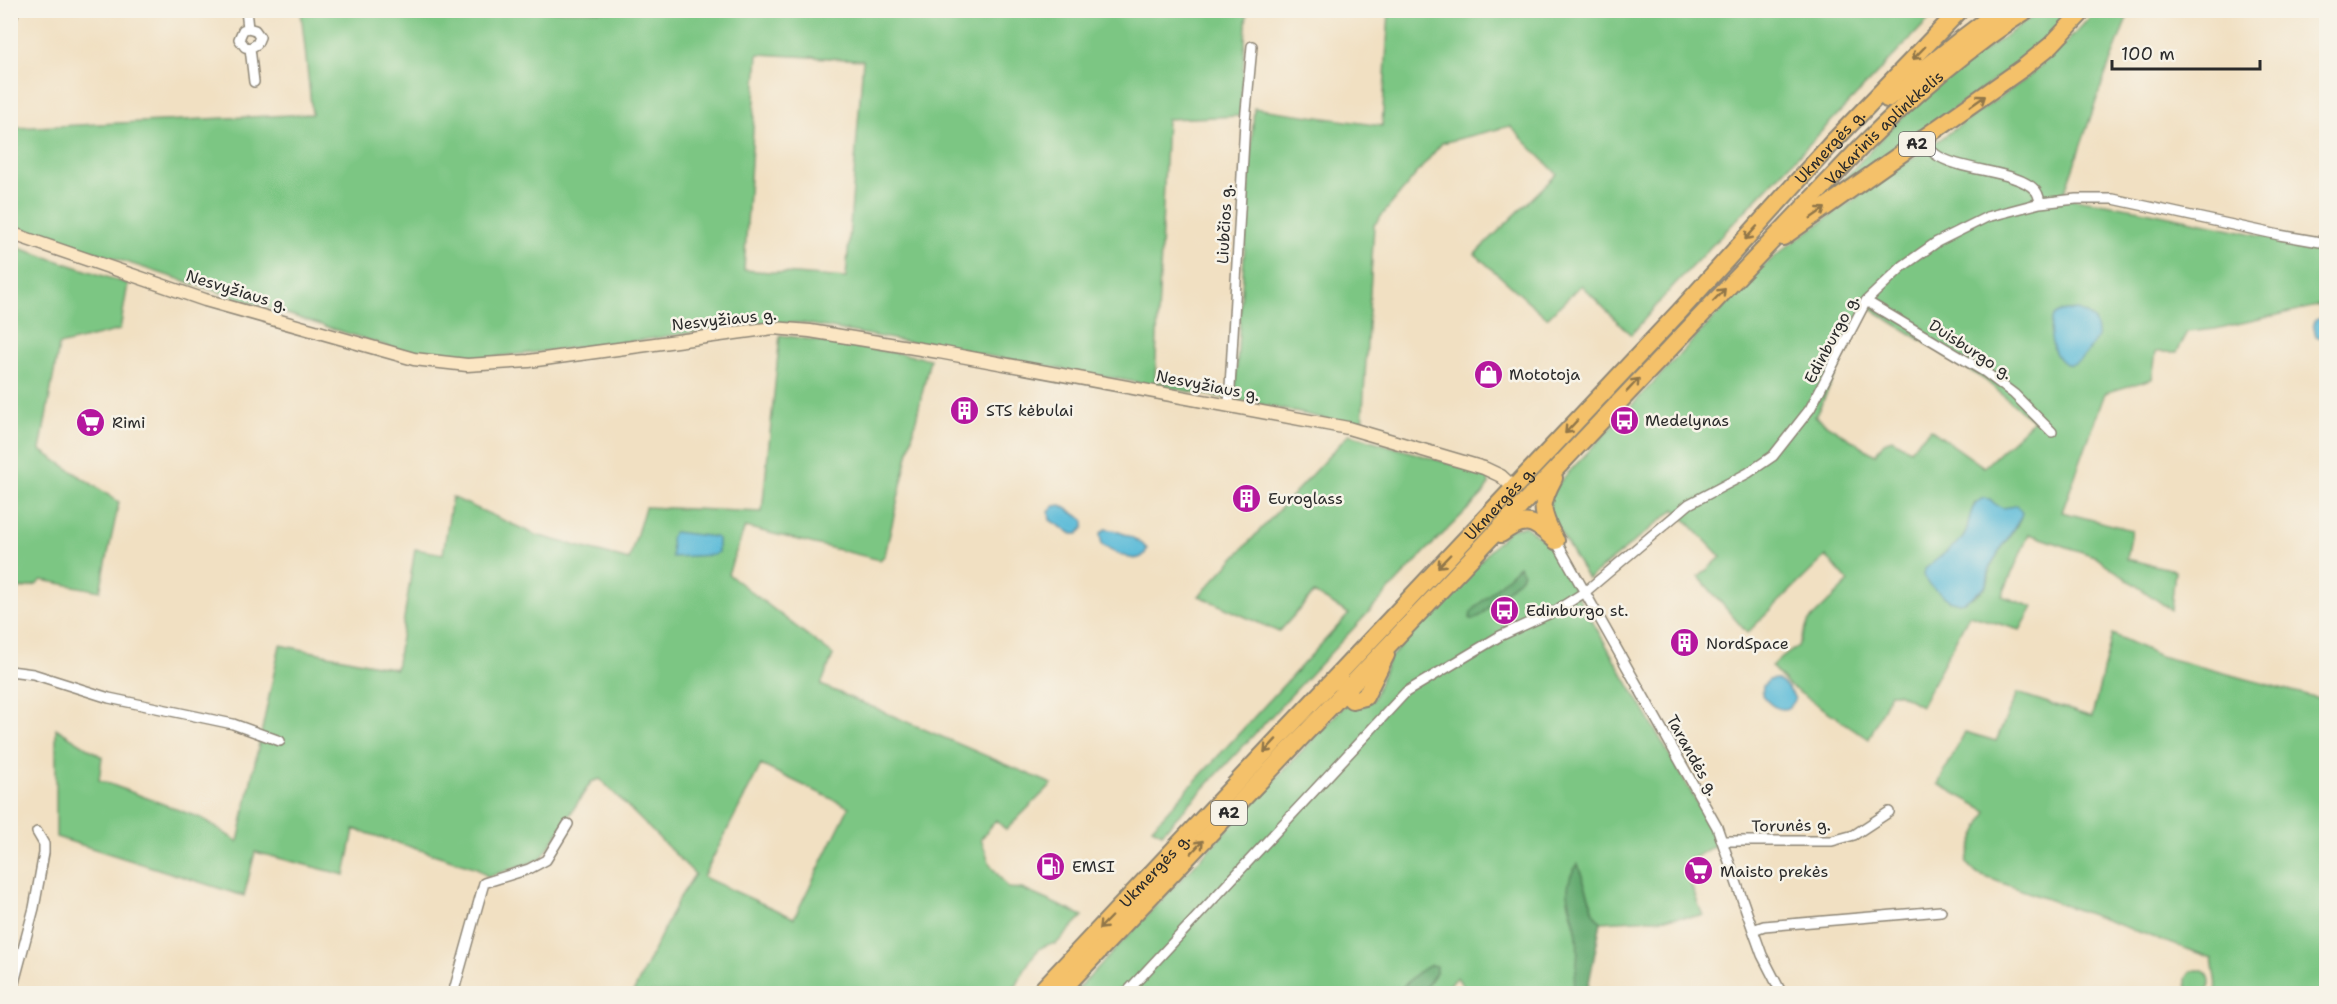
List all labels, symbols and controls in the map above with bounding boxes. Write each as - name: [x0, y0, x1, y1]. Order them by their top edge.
- scale bar: [2112, 33, 2260, 71]
- text: 100 m: [2121, 42, 2175, 66]
- one-way arrow: [1912, 45, 1927, 60]
- street label: Vakarinis aplinkkelis: [1820, 66, 1948, 190]
- one-way arrow: [1970, 95, 1986, 107]
- street label: Ukmergės g.: [1790, 105, 1870, 188]
- road number: A2: [1899, 132, 1935, 156]
- street label: Liubčios g.: [1212, 184, 1237, 264]
- one-way arrow: [1810, 207, 1826, 219]
- one-way arrow: [1744, 226, 1758, 241]
- street label: Nesvyžiaus g.: [183, 265, 290, 316]
- one-way arrow: [1711, 287, 1726, 302]
- street label: Edinburgo g.: [1799, 291, 1864, 387]
- street label: Nesvyžiaus g.: [671, 304, 778, 335]
- street label: Duisburgo g.: [1925, 315, 2016, 384]
- shop icon: Mototoja: [1472, 358, 1504, 390]
- place label: Mototoja: [1509, 364, 1580, 385]
- street label: Nesvyžiaus g.: [1154, 365, 1262, 406]
- one-way arrow: [1626, 378, 1641, 393]
- building icon: STS kėbulai: [949, 394, 981, 426]
- place label: STS kėbulai: [986, 400, 1074, 421]
- bus stop icon: Medelynas: [1608, 404, 1640, 436]
- supermarket icon: Rimi: [75, 406, 107, 438]
- place label: Medelynas: [1645, 410, 1729, 431]
- place label: Rimi: [112, 412, 146, 433]
- one-way arrow: [1564, 419, 1578, 434]
- street label: Ukmergės g.: [1460, 462, 1540, 545]
- building icon: Euroglass: [1231, 482, 1263, 514]
- place label: Euroglass: [1268, 488, 1343, 509]
- one-way arrow: [1437, 553, 1452, 568]
- bus stop icon: Edinburgo st.: [1489, 594, 1521, 626]
- place label: Edinburgo st.: [1526, 600, 1628, 621]
- building icon: NordSpace: [1669, 627, 1701, 659]
- place label: NordSpace: [1706, 633, 1789, 654]
- street label: Tarandės g.: [1662, 711, 1724, 800]
- one-way arrow: [1263, 738, 1277, 753]
- road number: A2: [1211, 801, 1247, 825]
- street label: Torunės g.: [1751, 814, 1831, 837]
- street label: Ukmergės g.: [1115, 829, 1195, 912]
- one-way arrow: [1190, 840, 1204, 855]
- fuel station icon: EMSI: [1035, 850, 1067, 882]
- supermarket icon: Maisto prekės: [1683, 855, 1715, 887]
- place label: EMSI: [1072, 856, 1115, 877]
- place label: Maisto prekės: [1720, 861, 1829, 882]
- one-way arrow: [1098, 915, 1112, 930]

